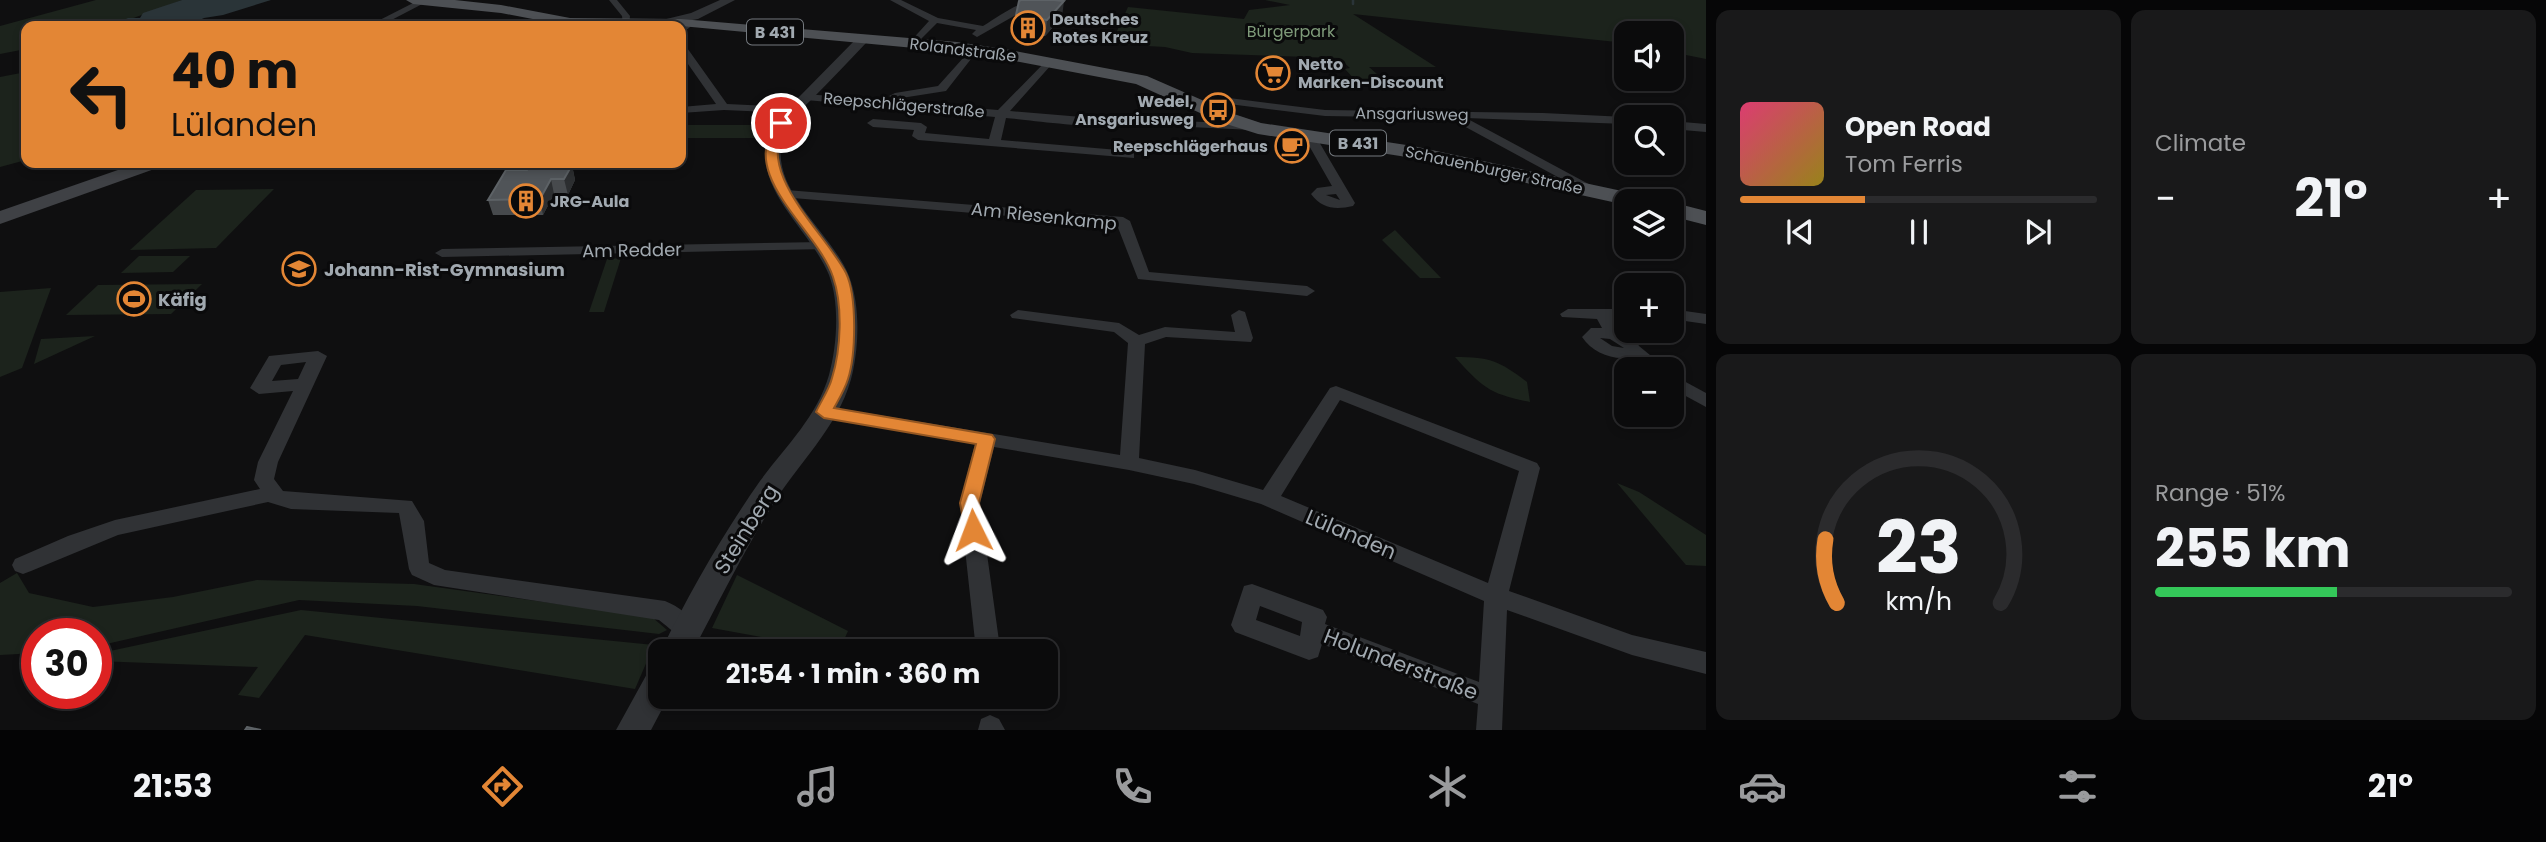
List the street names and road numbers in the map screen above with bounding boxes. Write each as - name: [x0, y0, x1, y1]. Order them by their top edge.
- road number: B 431: [747, 20, 803, 44]
- street label: Rolandstraße: [908, 32, 1018, 68]
- street label: Reepschlägerstraße: [822, 86, 986, 124]
- street label: Ansgariusweg: [1355, 102, 1469, 126]
- road number: B 431: [1330, 130, 1386, 155]
- street label: Schauenburger Straße: [1403, 140, 1585, 200]
- street label: Am Riesenkamp: [970, 196, 1118, 236]
- street label: Am Redder: [582, 237, 682, 263]
- street label: Steinberg: [707, 479, 785, 579]
- street label: Lülanden: [1301, 502, 1401, 566]
- street label: Holunderstraße: [1320, 621, 1482, 707]

